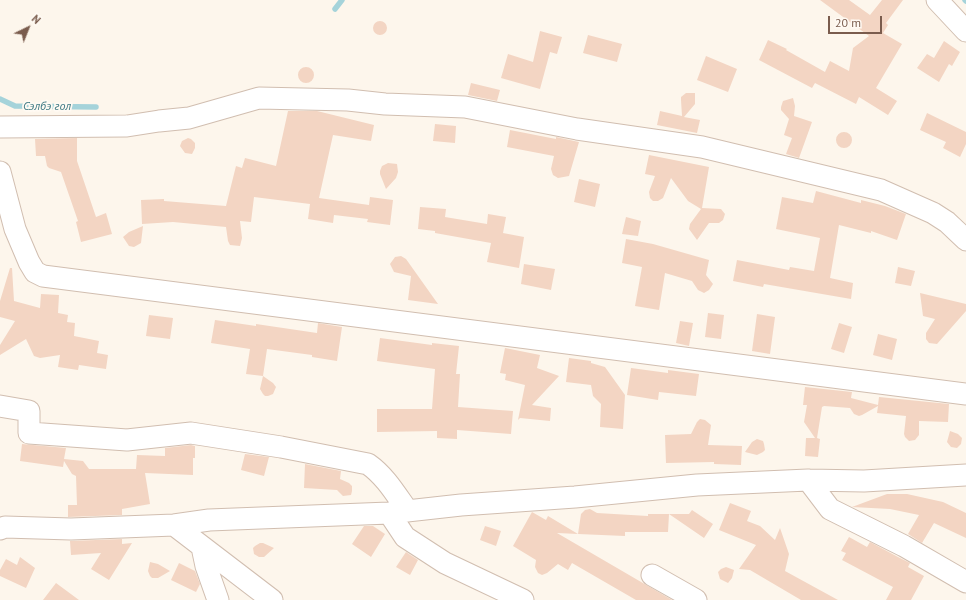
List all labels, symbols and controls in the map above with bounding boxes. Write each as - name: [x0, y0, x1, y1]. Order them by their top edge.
- north arrow: [8, 8, 48, 48]
- scale bar: [830, 8, 884, 34]
- text: N: [29, 12, 44, 27]
- text: 20 m: [835, 15, 861, 30]
- water label: Сэлбэ гол: [23, 100, 71, 114]

